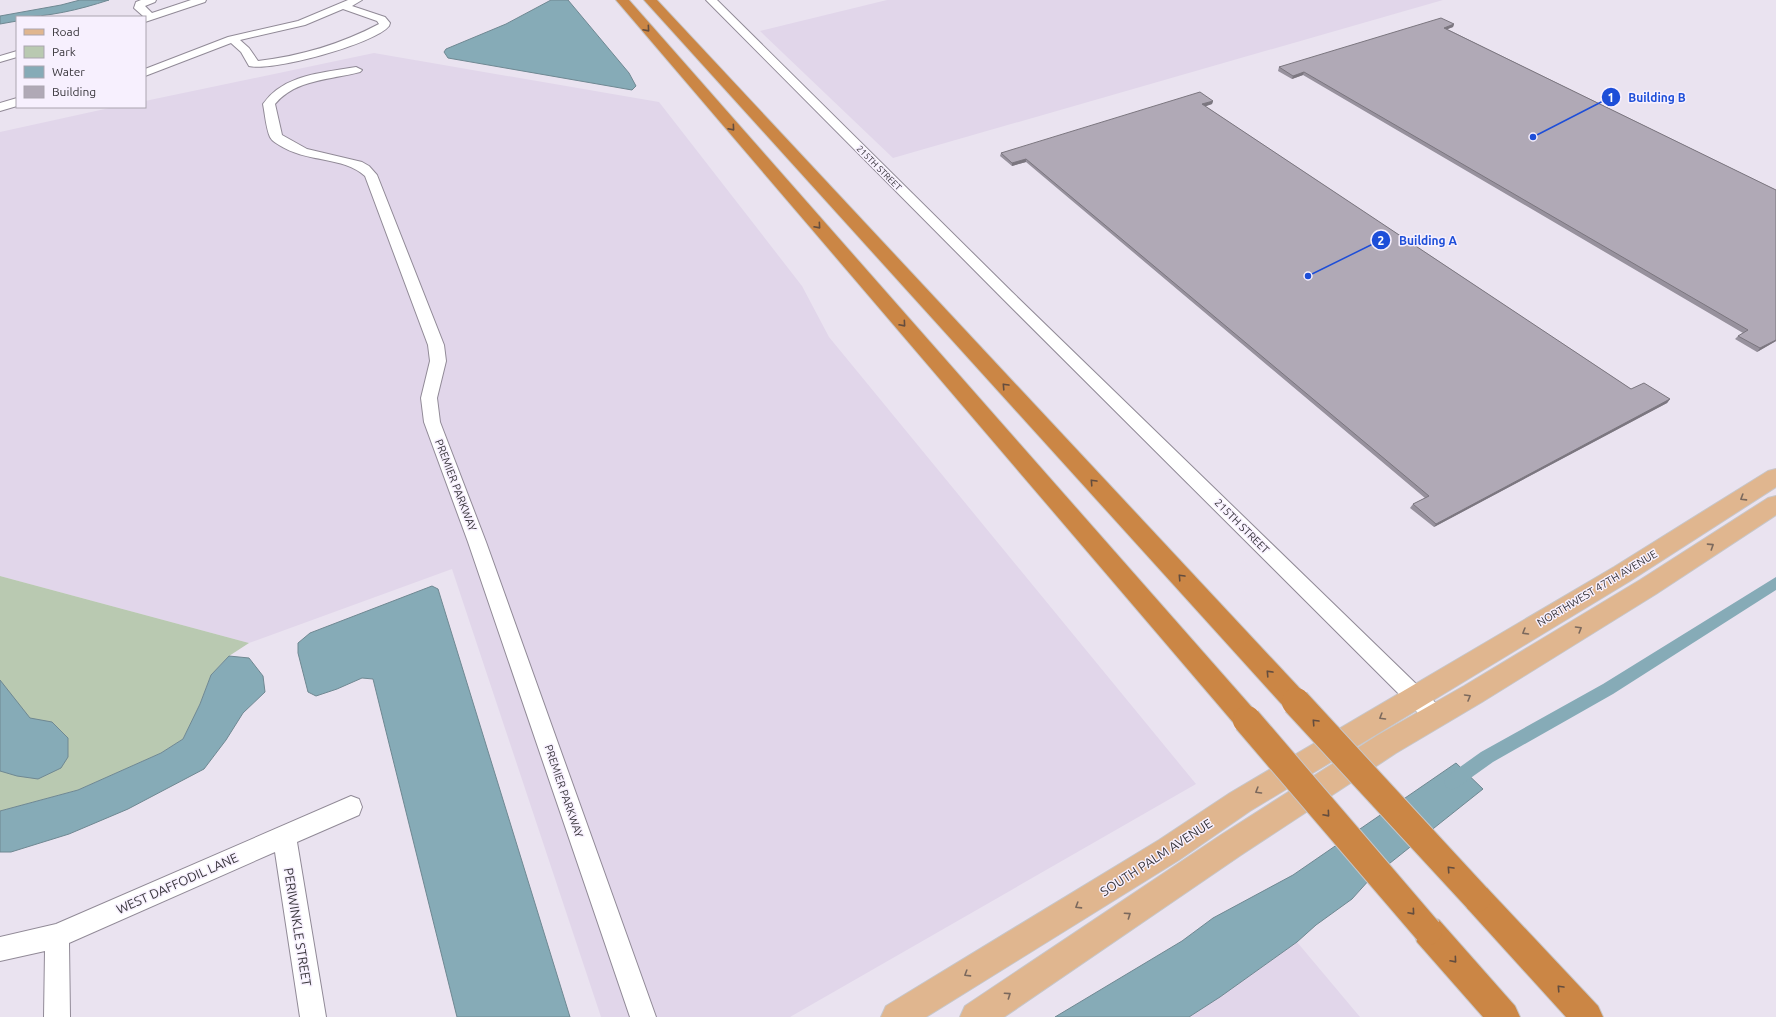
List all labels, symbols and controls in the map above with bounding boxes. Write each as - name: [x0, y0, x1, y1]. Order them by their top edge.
- legend: [16, 16, 146, 108]
- text: Road: [52, 25, 80, 38]
- one-way arrow: [643, 25, 650, 32]
- text: Park: [52, 45, 76, 58]
- text: Water: [52, 65, 85, 78]
- text: Building: [52, 85, 96, 98]
- callout: Building B: [1601, 85, 1694, 109]
- text: 1: [1608, 91, 1614, 104]
- text: Building B: [1628, 91, 1686, 104]
- one-way arrow: [728, 123, 735, 130]
- street label: 215TH STREET: [855, 144, 903, 192]
- one-way arrow: [813, 221, 820, 229]
- callout: Building A: [1371, 228, 1465, 252]
- text: 2: [1378, 234, 1385, 247]
- text: Building A: [1399, 234, 1457, 247]
- one-way arrow: [898, 319, 906, 327]
- one-way arrow: [1002, 383, 1010, 391]
- street label: PREMIER PARKWAY: [433, 437, 479, 533]
- one-way arrow: [1090, 479, 1098, 487]
- one-way arrow: [1740, 493, 1747, 500]
- street label: 215TH STREET: [1212, 496, 1272, 556]
- one-way arrow: [1707, 543, 1714, 551]
- street label: NORTHWEST 47TH AVENUE: [1535, 547, 1659, 629]
- one-way arrow: [1179, 575, 1186, 582]
- one-way arrow: [1522, 627, 1529, 634]
- one-way arrow: [1575, 627, 1582, 634]
- one-way arrow: [1267, 670, 1274, 678]
- one-way arrow: [1464, 694, 1472, 701]
- one-way arrow: [1379, 713, 1386, 720]
- one-way arrow: [1312, 719, 1319, 727]
- street label: PREMIER PARKWAY: [542, 743, 586, 840]
- one-way arrow: [1255, 787, 1262, 794]
- one-way arrow: [1323, 809, 1330, 816]
- street label: SOUTH PALM AVENUE: [1098, 816, 1214, 898]
- street label: WEST DAFFODIL LANE: [114, 850, 240, 916]
- one-way arrow: [1448, 866, 1455, 874]
- street label: PERIWINKLE STREET: [282, 867, 314, 987]
- one-way arrow: [1075, 901, 1082, 909]
- one-way arrow: [1408, 907, 1415, 915]
- one-way arrow: [1123, 912, 1130, 919]
- one-way arrow: [1449, 955, 1457, 963]
- one-way arrow: [964, 969, 971, 977]
- one-way arrow: [1557, 985, 1565, 993]
- one-way arrow: [1004, 993, 1011, 1000]

